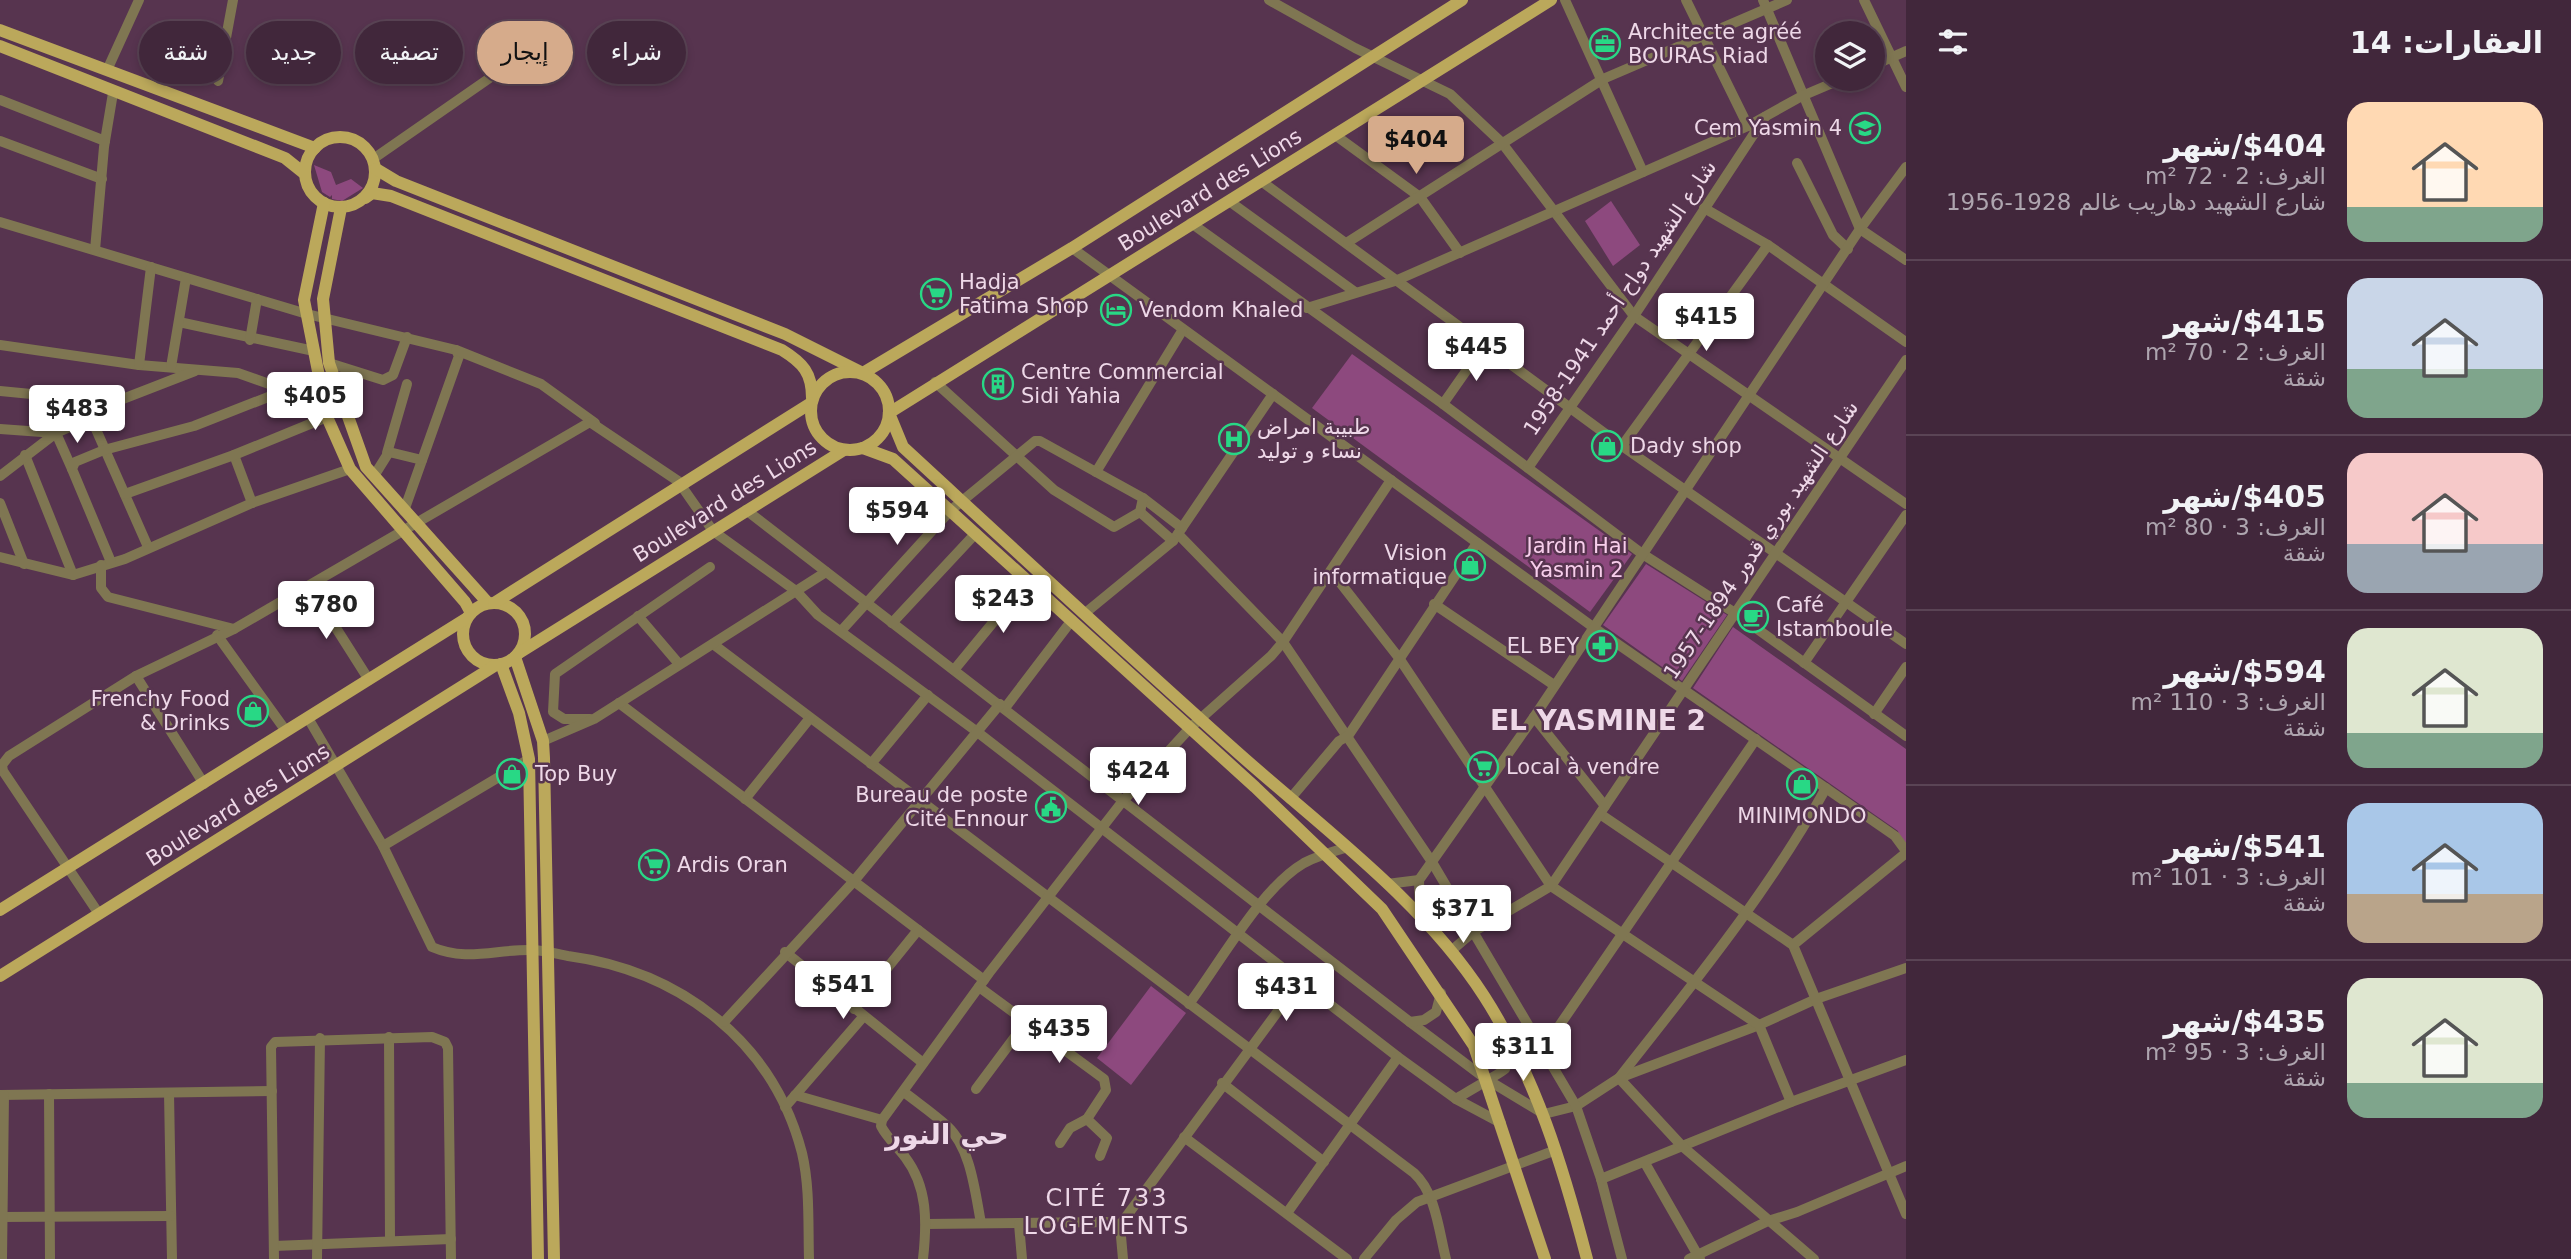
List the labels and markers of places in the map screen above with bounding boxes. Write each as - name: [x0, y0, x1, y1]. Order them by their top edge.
- place label: Architecte agréé BOURAS Riad: [1628, 20, 1802, 68]
- office icon: Architecte agréé BOURAS Riad: [1588, 27, 1622, 61]
- school or university icon: Cem Yasmin 4: [1848, 111, 1882, 145]
- pin: $404: [1375, 116, 1457, 176]
- place label: Cem Yasmin 4: [1694, 116, 1842, 140]
- place label: Hadja Fatima Shop: [959, 270, 1089, 318]
- supermarket icon: Hadja Fatima Shop: [919, 277, 953, 311]
- hotel icon: Vendom Khaled: [1099, 293, 1133, 327]
- pin: $415: [1665, 294, 1747, 353]
- place label: Vendom Khaled: [1139, 298, 1303, 322]
- pin: $445: [1435, 324, 1517, 383]
- place label: Centre Commercial Sidi Yahia: [1021, 360, 1224, 408]
- building icon: Centre Commercial Sidi Yahia: [981, 367, 1015, 401]
- pin: $405: [274, 372, 356, 432]
- pin: $483: [36, 386, 118, 445]
- place label: طبيبة امراض نساء و توليد: [1257, 415, 1371, 463]
- hospital icon: طبيبة امراض نساء و توليد: [1217, 422, 1251, 456]
- shop icon: Dady shop: [1590, 429, 1624, 463]
- place label: Dady shop: [1630, 434, 1742, 458]
- pin: $594: [856, 488, 938, 547]
- place label: Vision informatique: [1312, 541, 1447, 589]
- shop icon: Vision informatique: [1453, 548, 1487, 582]
- pin: $243: [962, 576, 1044, 635]
- pin: $780: [285, 582, 367, 641]
- place label: Café Istamboule: [1776, 593, 1893, 641]
- cafe icon: Café Istamboule: [1736, 600, 1770, 634]
- pharmacy icon: EL BEY: [1585, 629, 1619, 663]
- place label: EL BEY: [1507, 634, 1579, 658]
- place label: Frenchy Food & Drinks: [91, 687, 230, 735]
- shop icon: Frenchy Food & Drinks: [236, 694, 270, 728]
- pin: $424: [1097, 748, 1179, 807]
- supermarket icon: Local à vendre: [1466, 750, 1500, 784]
- place label: Local à vendre: [1506, 755, 1660, 779]
- shop icon: Top Buy: [495, 757, 529, 791]
- place label: Top Buy: [534, 762, 617, 786]
- shop icon: MINIMONDO: [1785, 767, 1819, 801]
- place label: Bureau de poste Cité Ennour: [855, 783, 1028, 831]
- public building icon: Bureau de poste Cité Ennour: [1034, 790, 1068, 824]
- place label: MINIMONDO: [1737, 804, 1867, 828]
- supermarket icon: Ardis Oran: [637, 848, 671, 882]
- place label: Ardis Oran: [677, 853, 788, 877]
- pin: $371: [1422, 886, 1504, 945]
- pin: $541: [802, 962, 884, 1021]
- pin: $431: [1245, 964, 1327, 1023]
- pin: $435: [1018, 1006, 1100, 1065]
- pin: $311: [1482, 1024, 1564, 1083]

